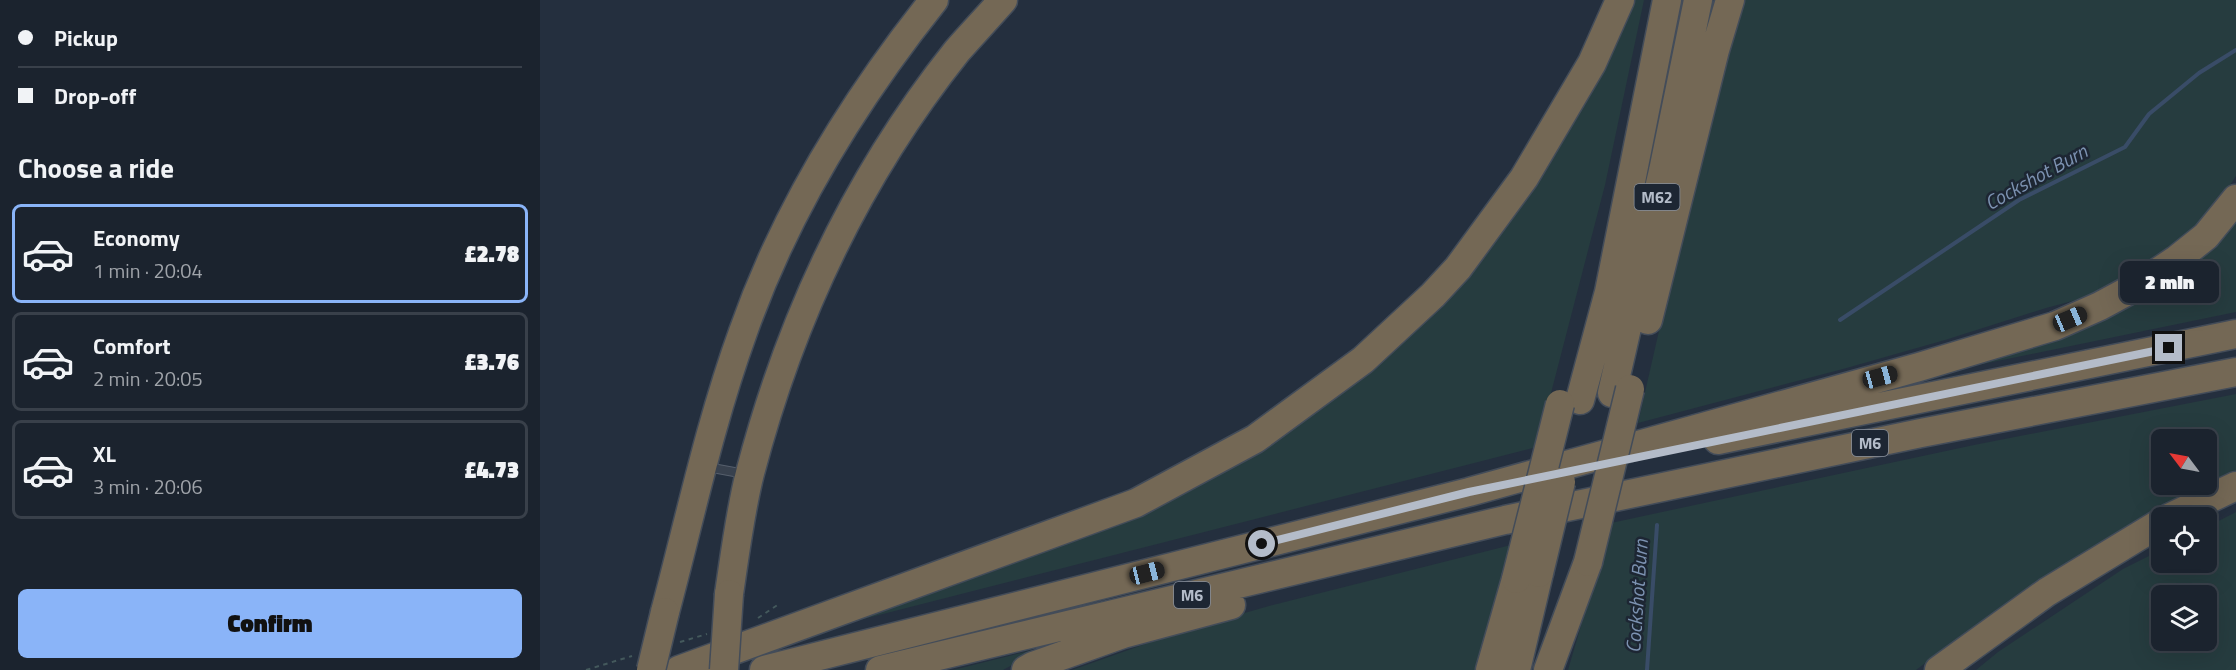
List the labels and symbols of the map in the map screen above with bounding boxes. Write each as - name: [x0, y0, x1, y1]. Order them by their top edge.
- water label: Cockshot Burn: [1979, 135, 2094, 218]
- road number: M62: [1634, 184, 1680, 210]
- callout: 2 min: [2120, 261, 2218, 303]
- car: [2050, 304, 2090, 334]
- route end: [2155, 334, 2182, 361]
- car: [1860, 364, 1900, 390]
- north arrow: [2151, 429, 2217, 495]
- road number: M6: [1852, 430, 1888, 456]
- route start: [1248, 530, 1275, 557]
- water label: Cockshot Burn: [1617, 537, 1656, 654]
- car: [1127, 560, 1167, 586]
- road number: M6: [1174, 582, 1210, 608]

